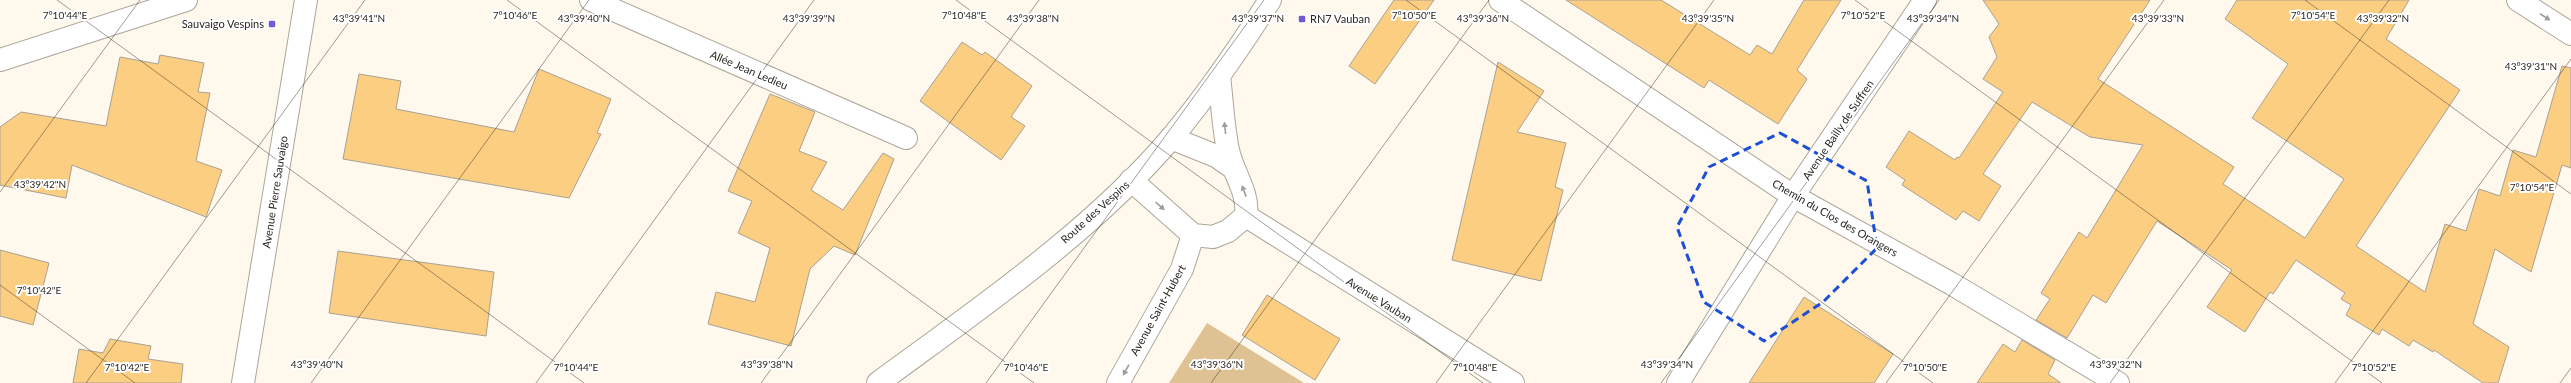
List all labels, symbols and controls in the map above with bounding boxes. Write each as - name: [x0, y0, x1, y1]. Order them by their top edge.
- text: 7°10'44"E: [43, 9, 88, 21]
- text: 7°10'46"E: [493, 9, 538, 21]
- text: 7°10'48"E: [942, 9, 987, 21]
- text: 7°10'50"E: [1392, 9, 1437, 21]
- text: 7°10'52"E: [1841, 9, 1886, 21]
- text: 7°10'54"E: [2291, 9, 2336, 21]
- text: 43°39'41"N: [333, 12, 385, 24]
- text: 43°39'40"N: [558, 12, 610, 24]
- text: 43°39'39"N: [783, 12, 835, 24]
- text: 43°39'38"N: [1007, 12, 1059, 24]
- text: 43°39'37"N: [1232, 12, 1284, 24]
- place label: RN7 Vauban: [1310, 12, 1370, 25]
- text: 43°39'36"N: [1457, 12, 1509, 24]
- text: 43°39'35"N: [1682, 12, 1734, 24]
- text: 43°39'34"N: [1907, 12, 1959, 24]
- text: 43°39'33"N: [2132, 12, 2184, 24]
- text: 43°39'32"N: [2357, 12, 2409, 24]
- one-way arrow: [2539, 13, 2550, 21]
- marker: RN7 Vauban: [1297, 14, 1307, 24]
- place label: Sauvaigo Vespins: [182, 17, 264, 30]
- marker: Sauvaigo Vespins: [267, 19, 277, 29]
- street label: Allée Jean Ledieu: [708, 47, 790, 92]
- text: 43°39'31"N: [2505, 60, 2557, 72]
- street label: Avenue Bailly de Suffren: [1799, 77, 1876, 182]
- one-way arrow: [1222, 122, 1229, 135]
- street label: Avenue Pierre Sauvaigo: [259, 135, 290, 249]
- street label: Chemin du Clos des Orangers: [1770, 176, 1901, 259]
- street label: Route des Vespins: [1058, 177, 1132, 246]
- text: 43°39'42"N: [14, 178, 66, 190]
- text: 7°10'54"E: [2510, 181, 2555, 193]
- one-way arrow: [1240, 184, 1246, 196]
- one-way arrow: [1155, 201, 1165, 210]
- street label: Avenue Saint-Hubert: [1127, 262, 1188, 357]
- street label: Avenue Vauban: [1344, 274, 1414, 325]
- text: 7°10'42"E: [17, 284, 62, 296]
- text: 43°39'40"N: [291, 358, 343, 370]
- text: 43°39'38"N: [741, 358, 793, 370]
- text: 43°39'36"N: [1191, 358, 1243, 370]
- text: 43°39'34"N: [1641, 358, 1693, 370]
- text: 43°39'32"N: [2090, 358, 2142, 370]
- text: 7°10'42"E: [105, 361, 150, 373]
- text: 7°10'44"E: [554, 361, 599, 373]
- text: 7°10'46"E: [1004, 361, 1049, 373]
- text: 7°10'48"E: [1453, 361, 1498, 373]
- text: 7°10'50"E: [1903, 361, 1948, 373]
- text: 7°10'52"E: [2352, 361, 2397, 373]
- one-way arrow: [1122, 364, 1129, 375]

